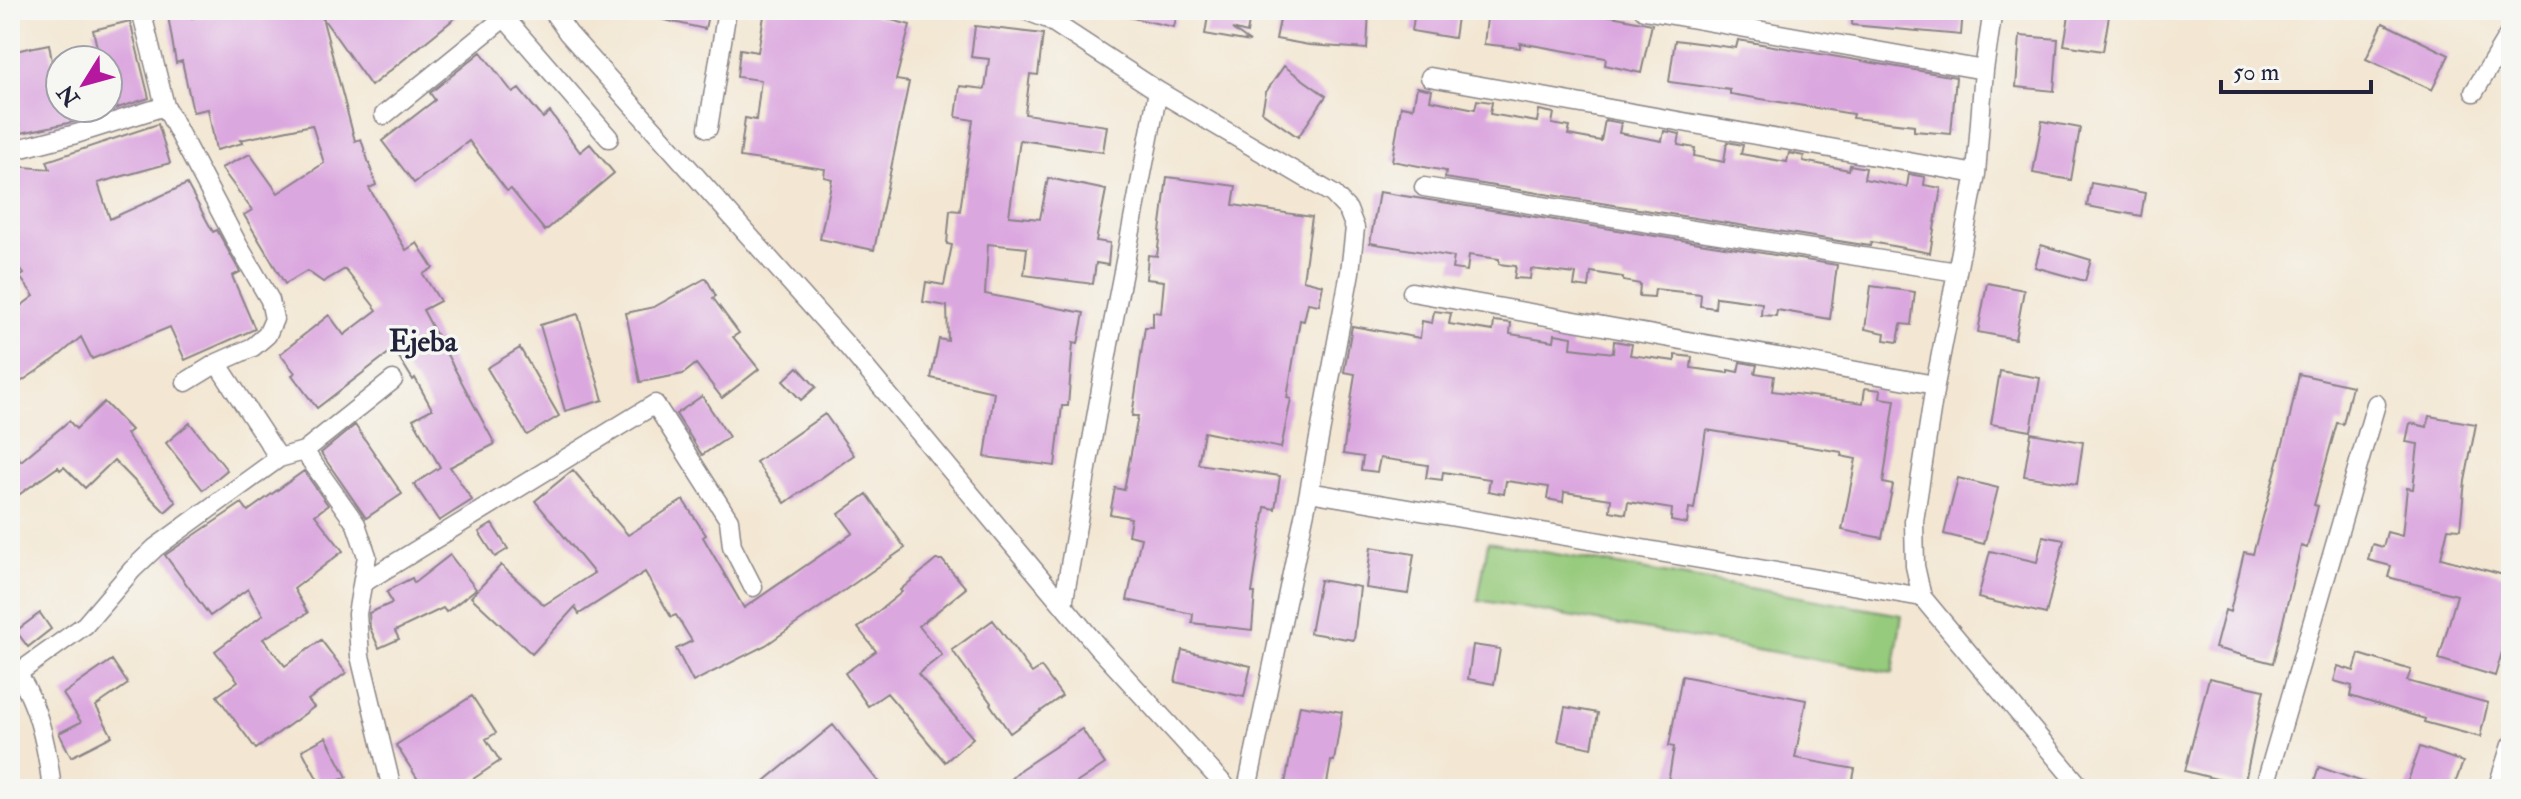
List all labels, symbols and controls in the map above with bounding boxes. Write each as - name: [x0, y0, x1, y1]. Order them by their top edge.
- north arrow: [44, 44, 124, 124]
- scale bar: [2221, 44, 2371, 94]
- text: 50 m: [2233, 57, 2280, 88]
- text: N: [52, 79, 87, 113]
- district label: Ejeba: [389, 323, 459, 360]

